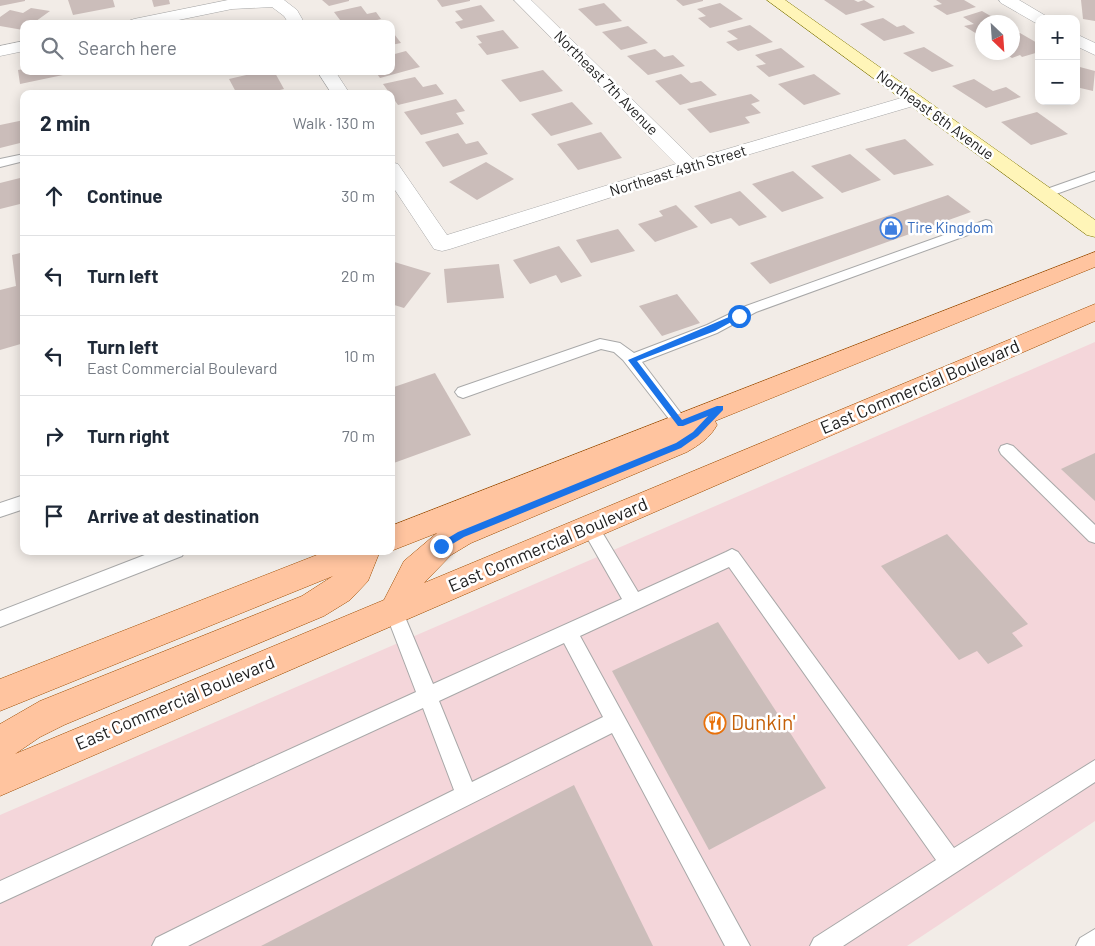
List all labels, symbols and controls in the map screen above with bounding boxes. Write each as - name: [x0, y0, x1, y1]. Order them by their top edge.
- north arrow: [975, 15, 1020, 60]
- map controls: [1035, 15, 1080, 105]
- button: +: [1035, 15, 1080, 60]
- search box: [20, 20, 395, 75]
- street label: Northeast 7th Avenue: [551, 26, 663, 138]
- icon: search: [38, 34, 66, 62]
- text: Search here: [78, 36, 177, 59]
- button: −: [1035, 60, 1080, 105]
- street label: Northeast 6th Avenue: [873, 66, 998, 163]
- text: 2 min: [40, 110, 90, 135]
- text: Walk · 130 m: [293, 113, 375, 132]
- street label: Northeast 49th Street: [607, 141, 748, 199]
- icon: ahead: [40, 182, 68, 210]
- text: Continue: [87, 184, 163, 207]
- text: 30 m: [341, 186, 375, 205]
- shop icon: Tire Kingdom: [879, 216, 903, 240]
- place label: Tire Kingdom: [907, 218, 993, 236]
- icon: left: [40, 262, 68, 290]
- text: Turn left: [87, 264, 158, 287]
- text: 20 m: [341, 266, 375, 285]
- route start: [728, 305, 751, 328]
- street label: East Commercial Boulevard: [817, 334, 1023, 438]
- text: Turn left: [87, 335, 158, 358]
- icon: left: [40, 342, 68, 370]
- text: 10 m: [344, 346, 375, 365]
- text: East Commercial Boulevard: [87, 358, 277, 377]
- icon: right: [40, 422, 68, 450]
- text: Turn right: [87, 424, 169, 447]
- text: 70 m: [342, 426, 375, 445]
- street label: East Commercial Boulevard: [445, 492, 651, 596]
- icon: arrive: [40, 502, 68, 530]
- text: Arrive at destination: [87, 504, 259, 527]
- route end: [430, 535, 453, 558]
- street label: East Commercial Boulevard: [72, 650, 278, 754]
- place label: Dunkin': [731, 709, 796, 734]
- restaurant icon: Dunkin': [703, 711, 727, 735]

